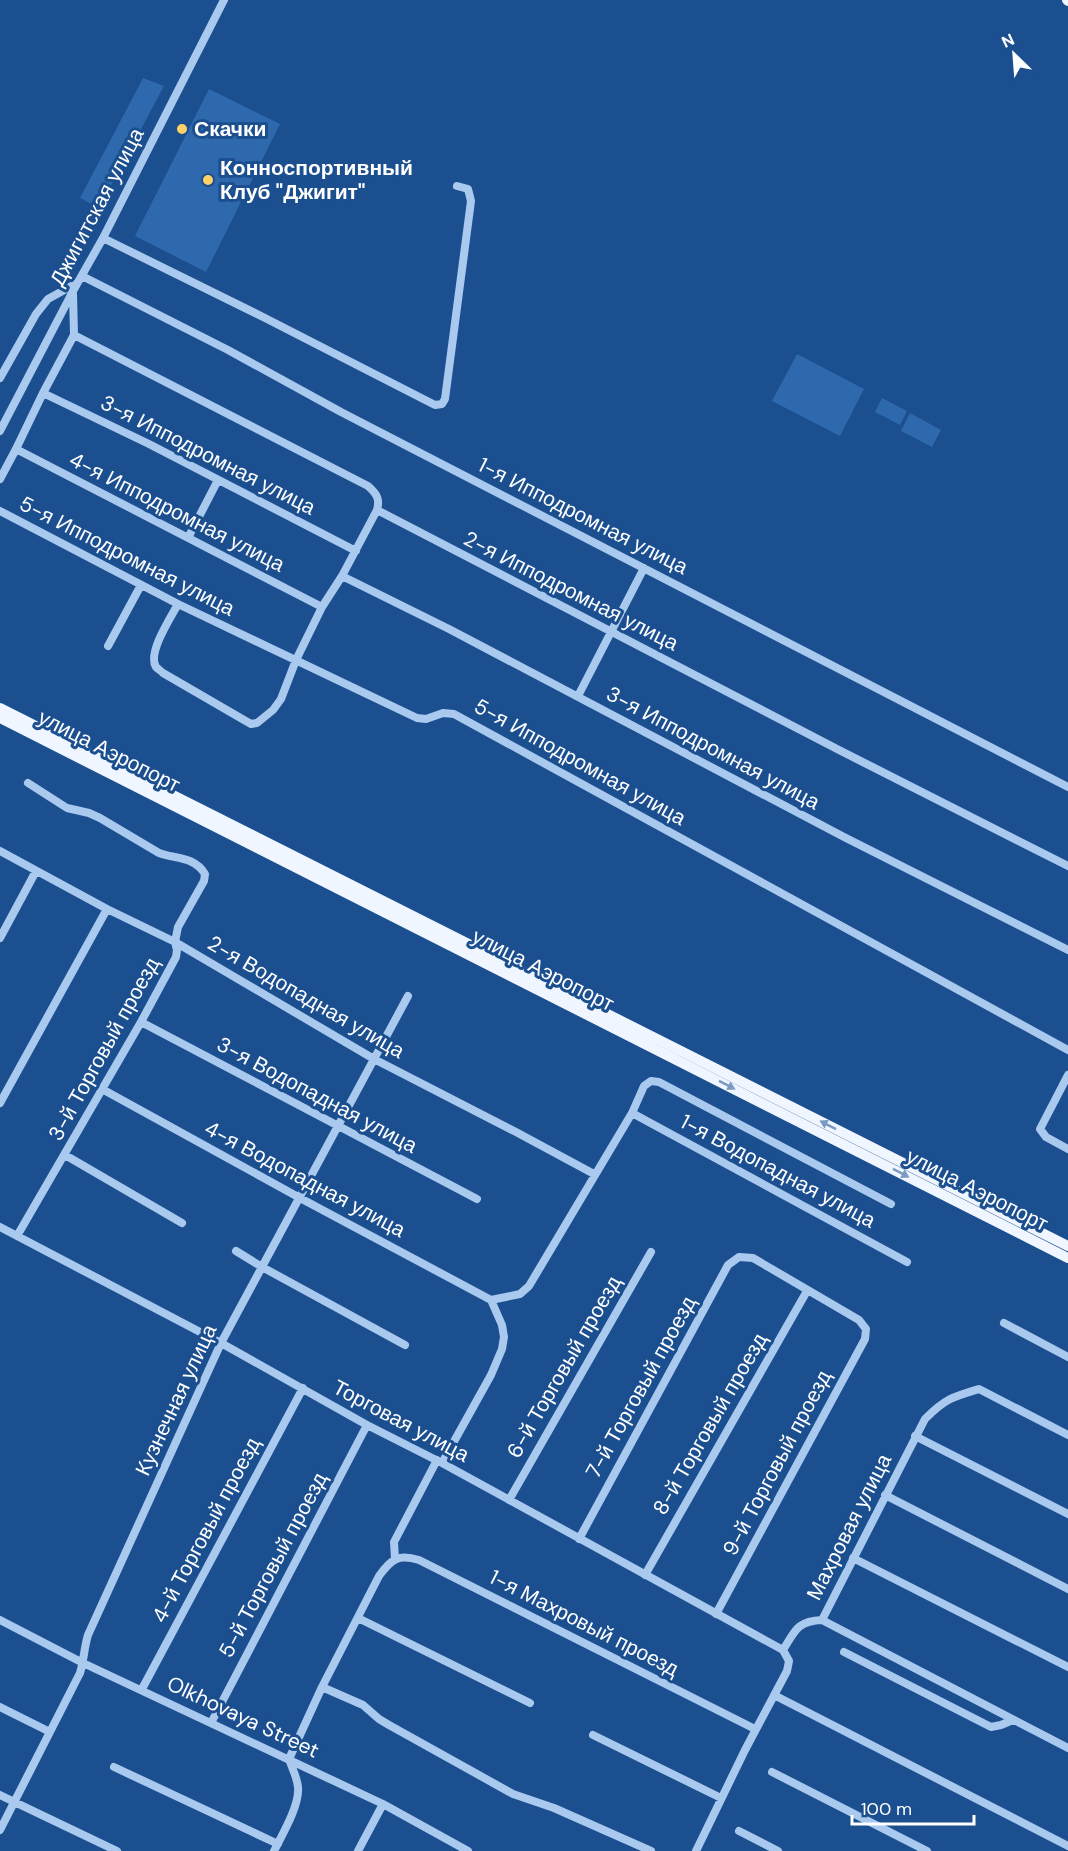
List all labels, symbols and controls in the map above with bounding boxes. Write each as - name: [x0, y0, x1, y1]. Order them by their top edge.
- north arrow: [984, 24, 1044, 84]
- text: N: [998, 29, 1018, 53]
- place label: Скачки: [194, 115, 266, 143]
- marker: Скачки: [175, 122, 189, 136]
- street label: Джигитская улица: [43, 123, 151, 291]
- place label: Конноспортивный Клуб "Джигит": [220, 154, 413, 206]
- marker: Конноспортивный Клуб "Джигит": [201, 173, 215, 187]
- street label: 3-я Ипподромная улица: [96, 389, 321, 522]
- street label: 4-я Ипподромная улица: [65, 445, 290, 579]
- street label: 1-я Ипподромная улица: [473, 451, 693, 581]
- street label: 5-я Ипподромная улица: [15, 489, 240, 623]
- street label: 2-я Ипподромная улица: [459, 525, 683, 658]
- street label: 3-я Ипподромная улица: [601, 680, 825, 816]
- street label: 5-я Ипподромная улица: [469, 692, 691, 832]
- street label: улица Аэропорт: [33, 703, 185, 799]
- street label: улица Аэропорт: [467, 922, 619, 1018]
- street label: 2-я Водопадная улица: [203, 929, 410, 1065]
- street label: 3-й Торговый проезд: [42, 952, 166, 1146]
- street label: 3-я Водопадная улица: [212, 1030, 422, 1160]
- one-way arrow: [719, 1080, 736, 1090]
- street label: 1-я Водопадная улица: [675, 1108, 881, 1235]
- street label: 4-я Водопадная улица: [200, 1114, 411, 1244]
- one-way arrow: [820, 1121, 837, 1130]
- street label: улица Аэропорт: [901, 1142, 1053, 1238]
- one-way arrow: [892, 1168, 910, 1178]
- street label: 6-й Торговый проезд: [500, 1271, 628, 1463]
- street label: 7-й Торговый проезд: [579, 1291, 703, 1483]
- street label: Кузнечная улица: [129, 1320, 223, 1480]
- street label: 8-й Торговый проезд: [646, 1328, 774, 1520]
- street label: 9-й Торговый проезд: [716, 1365, 838, 1561]
- street label: Торговая улица: [328, 1373, 474, 1469]
- street label: 4-й Торговый проезд: [145, 1433, 267, 1627]
- street label: Махровая улица: [800, 1449, 898, 1605]
- street label: 5-й Торговый проезд: [212, 1468, 334, 1662]
- street label: 1-я Махровый проезд: [484, 1563, 684, 1683]
- street label: Olkhovaya Street: [162, 1670, 324, 1764]
- scale bar: [852, 1788, 974, 1826]
- text: 100 m: [861, 1797, 912, 1821]

